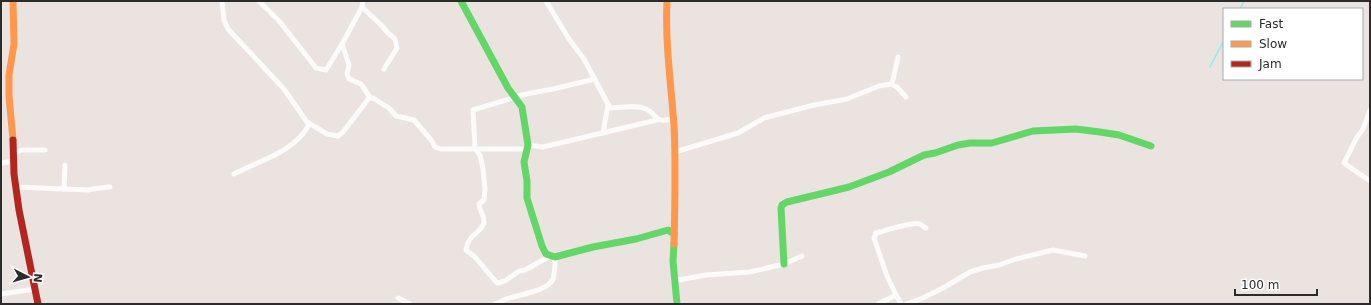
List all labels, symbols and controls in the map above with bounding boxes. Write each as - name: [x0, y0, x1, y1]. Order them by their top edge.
- legend: [1223, 8, 1363, 80]
- text: Fast: [1259, 17, 1283, 31]
- text: Slow: [1259, 37, 1287, 51]
- text: Jam: [1258, 57, 1282, 71]
- north arrow: [8, 257, 48, 297]
- scale bar: [1235, 271, 1317, 297]
- text: N: [31, 273, 44, 283]
- text: 100 m: [1241, 278, 1279, 292]

